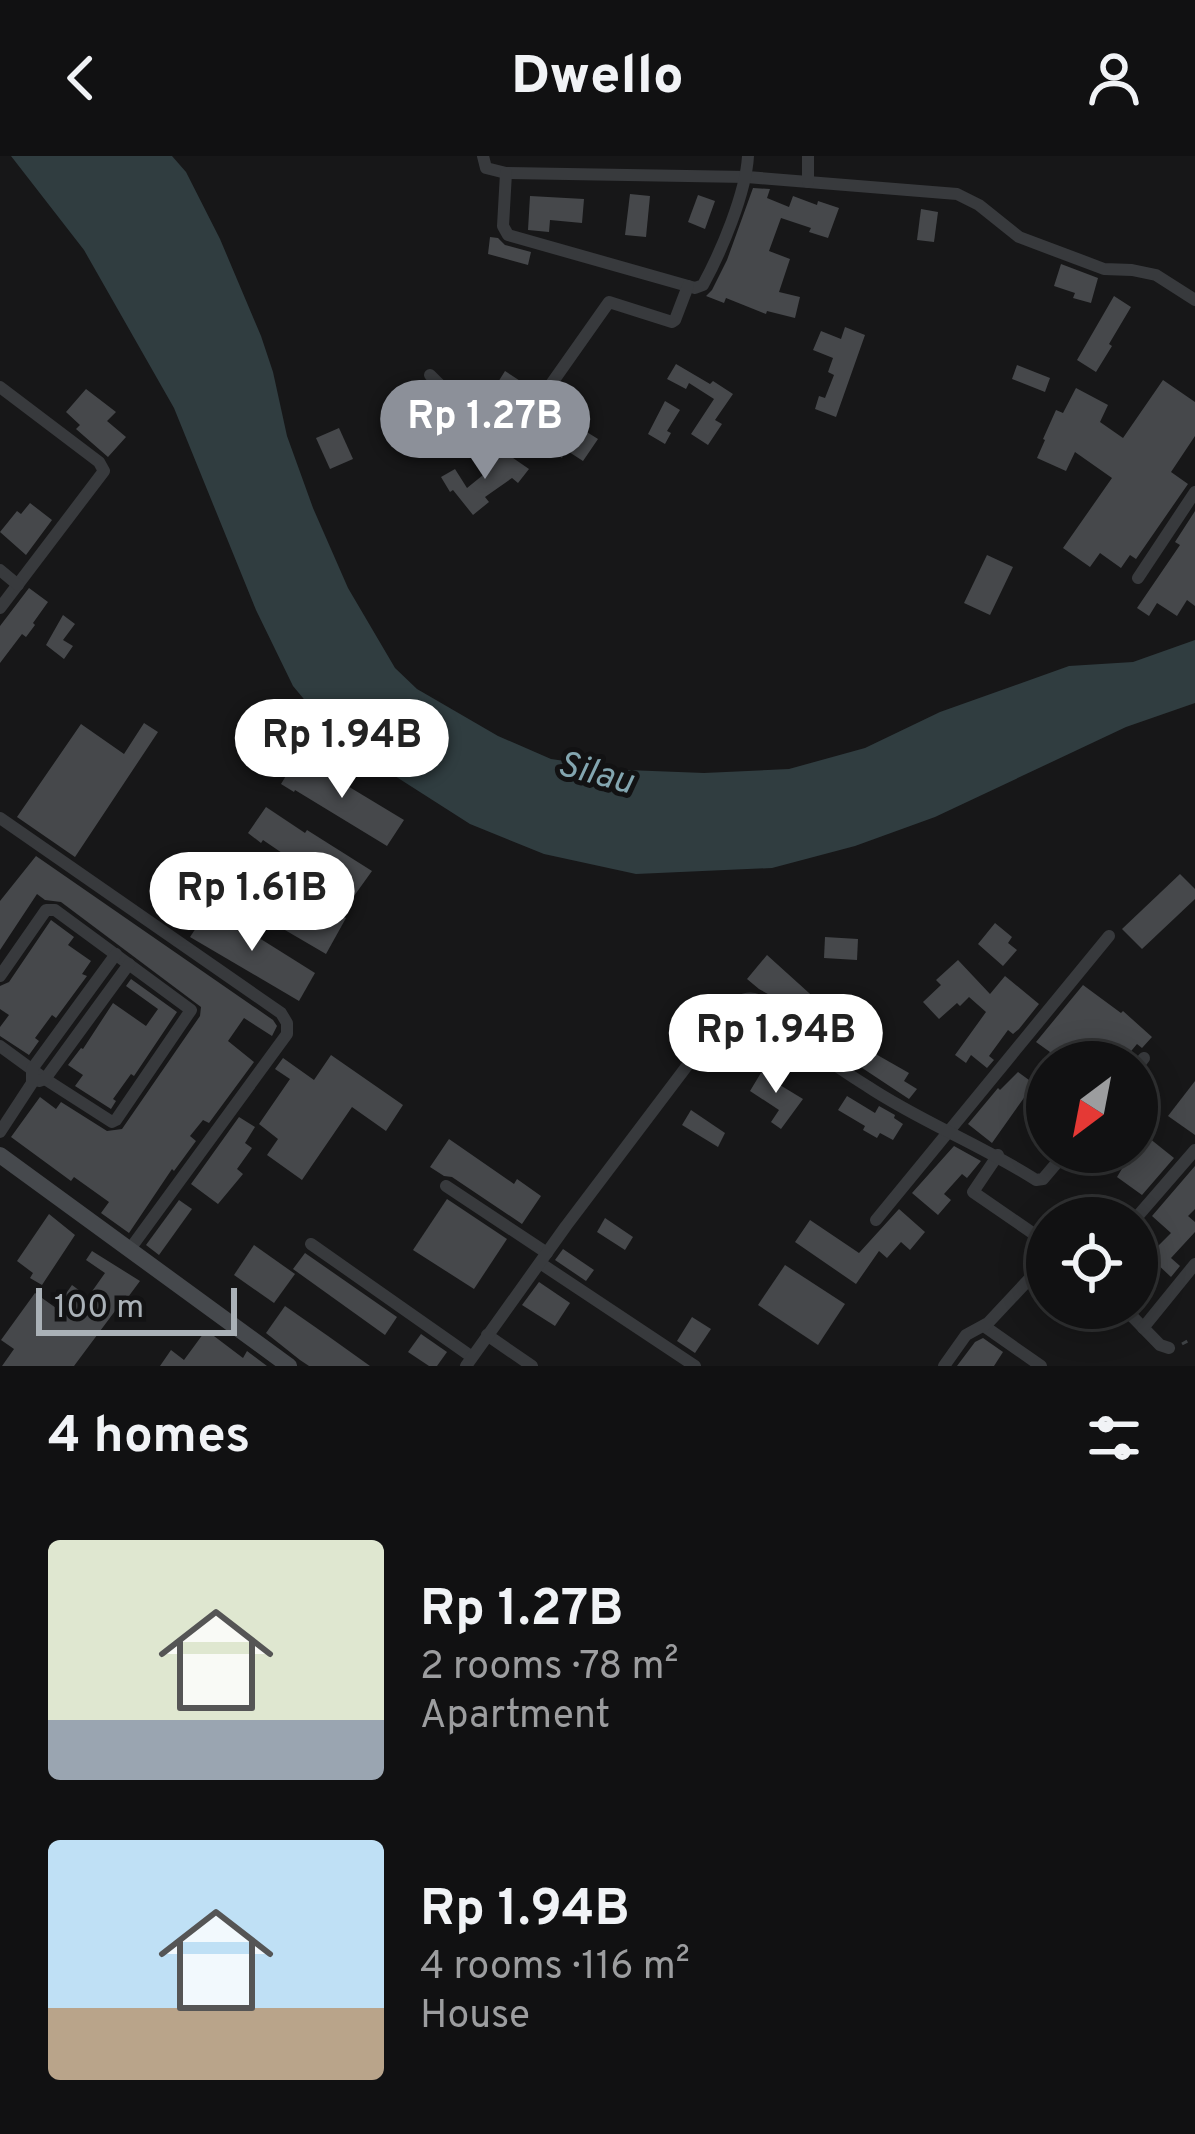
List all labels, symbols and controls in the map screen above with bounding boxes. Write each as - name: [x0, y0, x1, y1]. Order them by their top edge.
- text: Dwello: [511, 44, 684, 113]
- icon: back: [48, 45, 114, 111]
- icon: person: [1081, 45, 1147, 111]
- pin: Rp 1.27B: [361, 380, 609, 482]
- text: Rp 1.27B: [407, 394, 563, 443]
- pin: Rp 1.94B: [218, 699, 466, 801]
- text: Rp 1.94B: [262, 713, 422, 762]
- water label: Silau: [552, 743, 638, 807]
- pin: Rp 1.61B: [128, 852, 376, 954]
- text: Rp 1.61B: [177, 866, 327, 915]
- pin: Rp 1.94B: [652, 994, 900, 1096]
- text: Rp 1.94B: [696, 1008, 856, 1057]
- north arrow: [1026, 1041, 1158, 1173]
- map controls: [1026, 1041, 1158, 1329]
- button: locate: [1026, 1197, 1158, 1329]
- scale bar: [36, 1282, 237, 1335]
- text: 100 m: [54, 1288, 144, 1330]
- icon: filters: [1081, 1405, 1147, 1471]
- text: 4 homes: [48, 1406, 250, 1471]
- text: Rp 1.27B: [420, 1579, 624, 1644]
- icon: home: [144, 1588, 288, 1732]
- text: 2 rooms · 78 m²: [420, 1644, 679, 1693]
- text: Apartment: [420, 1693, 610, 1742]
- text: Rp 1.94B: [420, 1879, 630, 1944]
- icon: home: [144, 1888, 288, 2032]
- text: 4 rooms · 116 m²: [420, 1944, 690, 1993]
- text: House: [420, 1993, 530, 2042]

